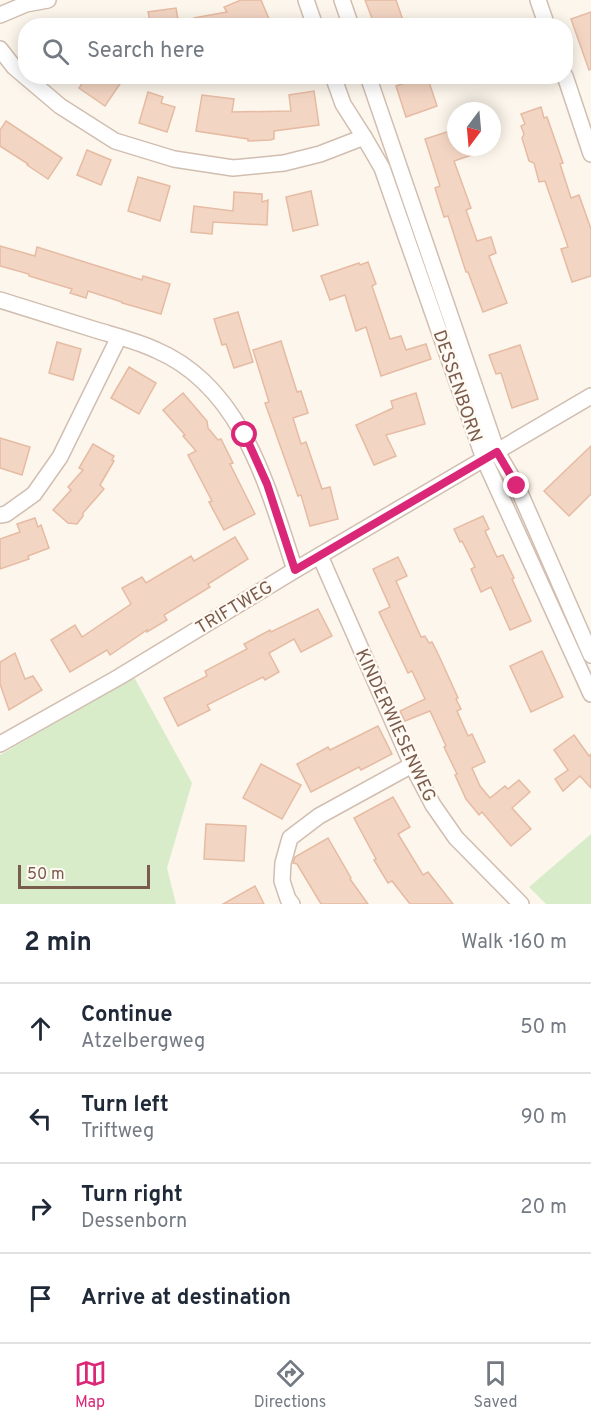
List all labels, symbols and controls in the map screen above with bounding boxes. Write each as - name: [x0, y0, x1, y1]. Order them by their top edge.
- search box: [18, 18, 573, 84]
- icon: search: [39, 35, 72, 68]
- text: Search here: [87, 38, 205, 65]
- north arrow: [447, 102, 501, 156]
- street label: DESSENBORN: [427, 327, 487, 446]
- route start: [231, 421, 257, 447]
- route end: [503, 472, 529, 498]
- street label: TRIFTWEG: [192, 576, 277, 640]
- street label: KINDERWIESENWEG: [349, 645, 440, 806]
- scale bar: [18, 862, 150, 890]
- text: 50 m: [27, 865, 65, 885]
- text: 2 min: [24, 927, 92, 960]
- text: Walk · 160 m: [461, 930, 567, 956]
- text: Continue: [81, 1002, 172, 1029]
- icon: ahead: [24, 1012, 57, 1045]
- text: 50 m: [520, 1015, 567, 1041]
- text: Atzelbergweg: [81, 1029, 205, 1055]
- text: Turn left: [81, 1092, 169, 1119]
- icon: left: [24, 1102, 57, 1135]
- text: 90 m: [521, 1105, 567, 1131]
- text: Triftweg: [81, 1119, 154, 1145]
- text: Turn right: [81, 1182, 183, 1209]
- icon: right: [24, 1192, 57, 1225]
- text: 20 m: [520, 1195, 567, 1221]
- text: Dessenborn: [81, 1209, 187, 1235]
- icon: arrive: [24, 1282, 57, 1315]
- text: Arrive at destination: [81, 1285, 291, 1312]
- tab: Map: [74, 1357, 107, 1413]
- tab: Directions: [254, 1357, 326, 1413]
- tab: Saved: [473, 1357, 517, 1413]

